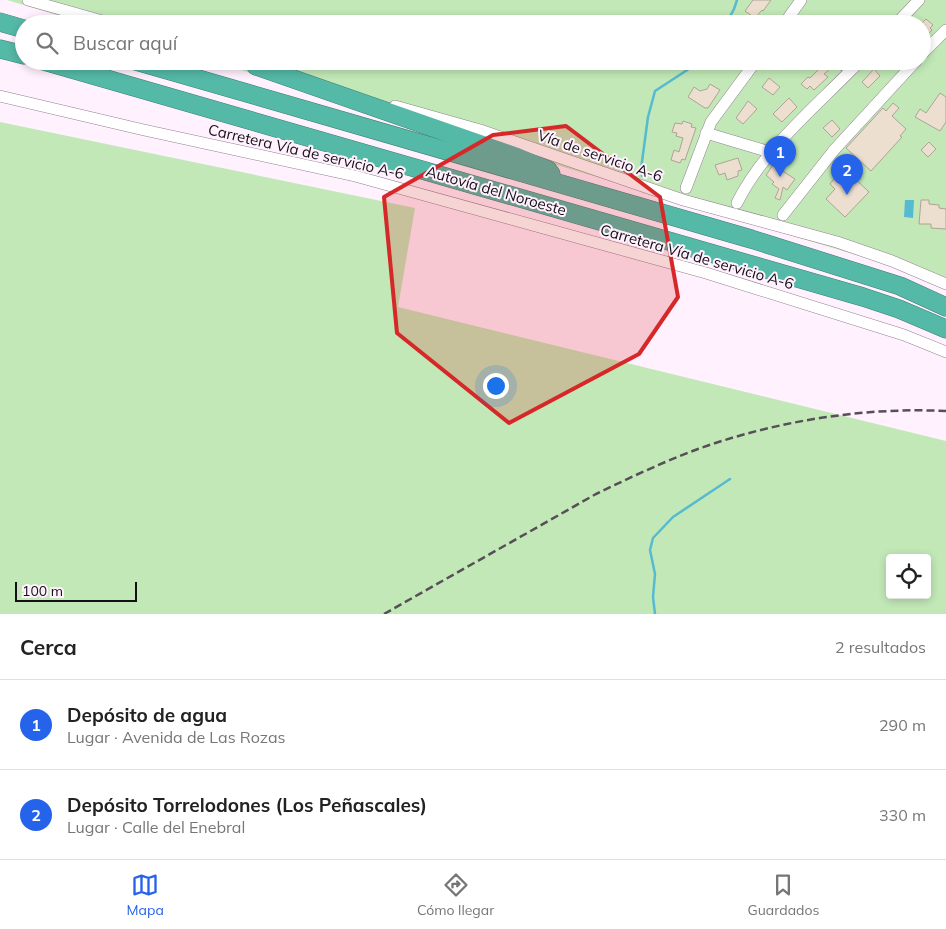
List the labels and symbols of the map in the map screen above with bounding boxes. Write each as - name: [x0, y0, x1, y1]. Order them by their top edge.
- street label: Carretera Vía de servicio A-6: [206, 120, 406, 183]
- street label: Vía de servicio A-6: [535, 125, 665, 186]
- pin: 1: [764, 136, 796, 177]
- pin: 2: [831, 154, 863, 195]
- street label: Autovía del Noroeste: [424, 161, 568, 220]
- street label: Carretera Vía de servicio A-6: [598, 220, 796, 293]
- your location: [483, 373, 509, 399]
- scale bar: [15, 579, 138, 602]

